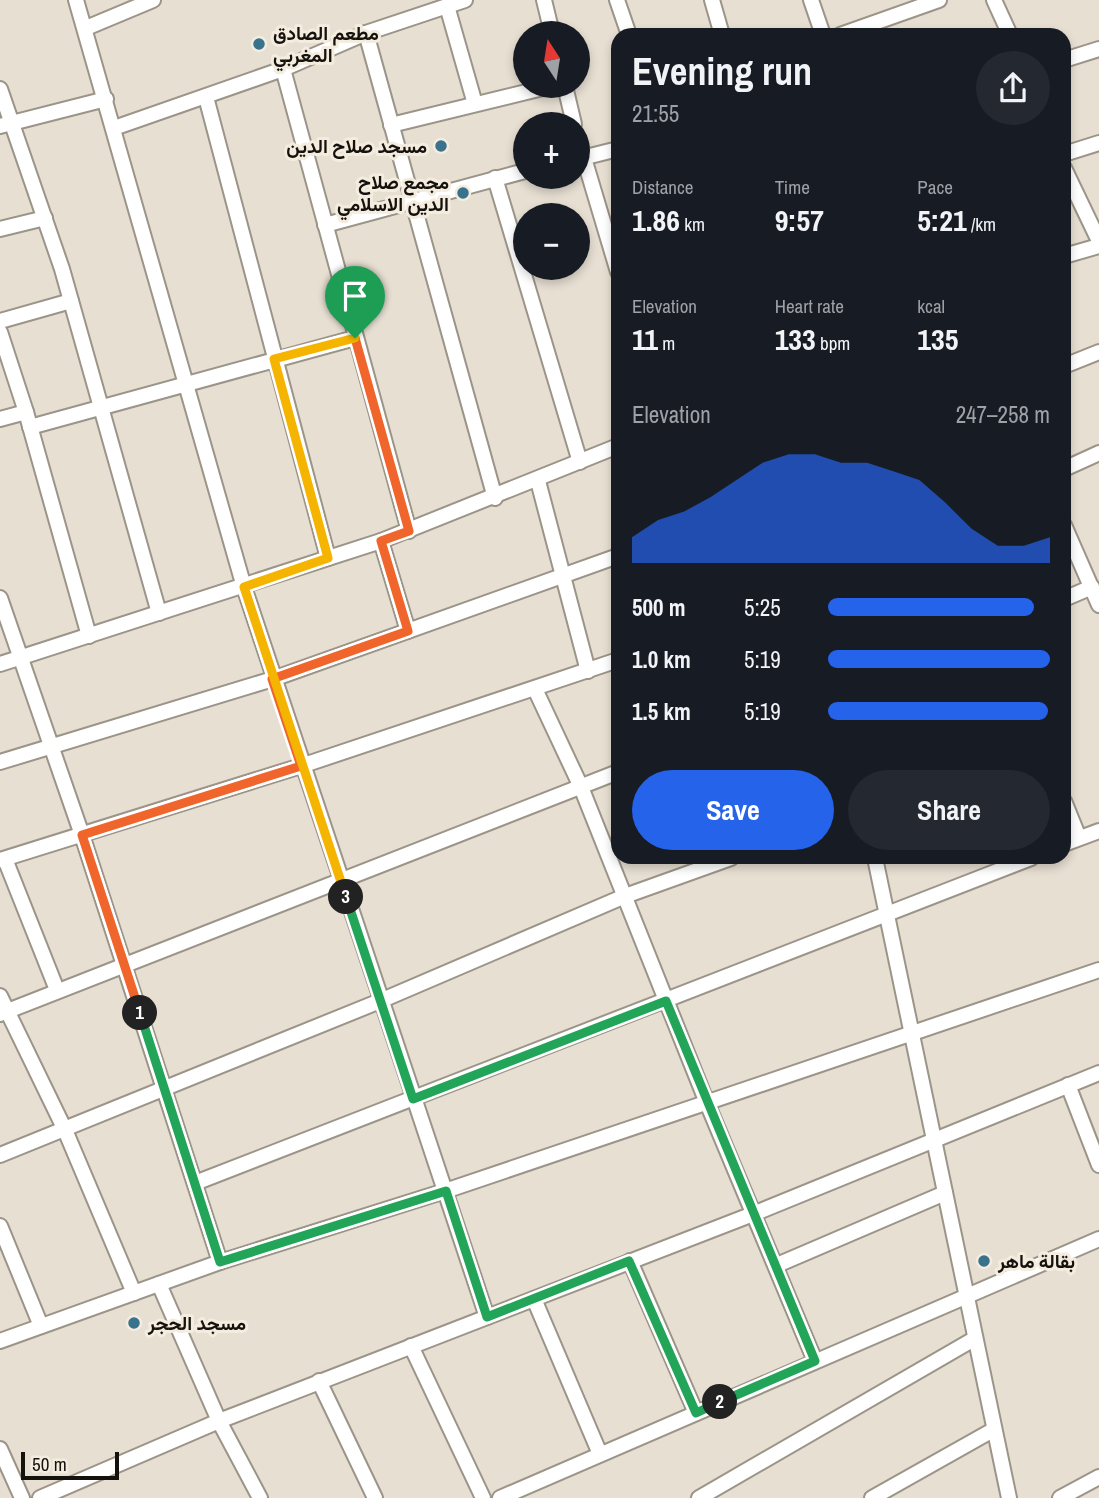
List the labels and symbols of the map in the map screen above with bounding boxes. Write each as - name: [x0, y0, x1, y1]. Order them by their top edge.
- place label: مطعم الصادق المغربي: [273, 20, 379, 72]
- north arrow: [513, 21, 590, 98]
- marker: مطعم الصادق المغربي: [251, 36, 267, 52]
- place label: مسجد صلاح الدين: [286, 133, 427, 159]
- marker: مسجد صلاح الدين: [433, 138, 449, 154]
- place label: مجمع صلاح الدين الاسلامي: [337, 169, 449, 221]
- marker: مجمع صلاح الدين الاسلامي: [455, 185, 471, 201]
- pin: [325, 266, 385, 338]
- pin: 3: [328, 880, 364, 914]
- pin: 1: [122, 996, 158, 1030]
- place label: بقالة ماهر: [997, 1248, 1075, 1274]
- marker: بقالة ماهر: [976, 1253, 992, 1269]
- place label: مسجد الحجر: [147, 1310, 246, 1336]
- marker: مسجد الحجر: [126, 1315, 142, 1331]
- pin: 2: [702, 1384, 738, 1420]
- scale bar: [21, 1449, 119, 1481]

